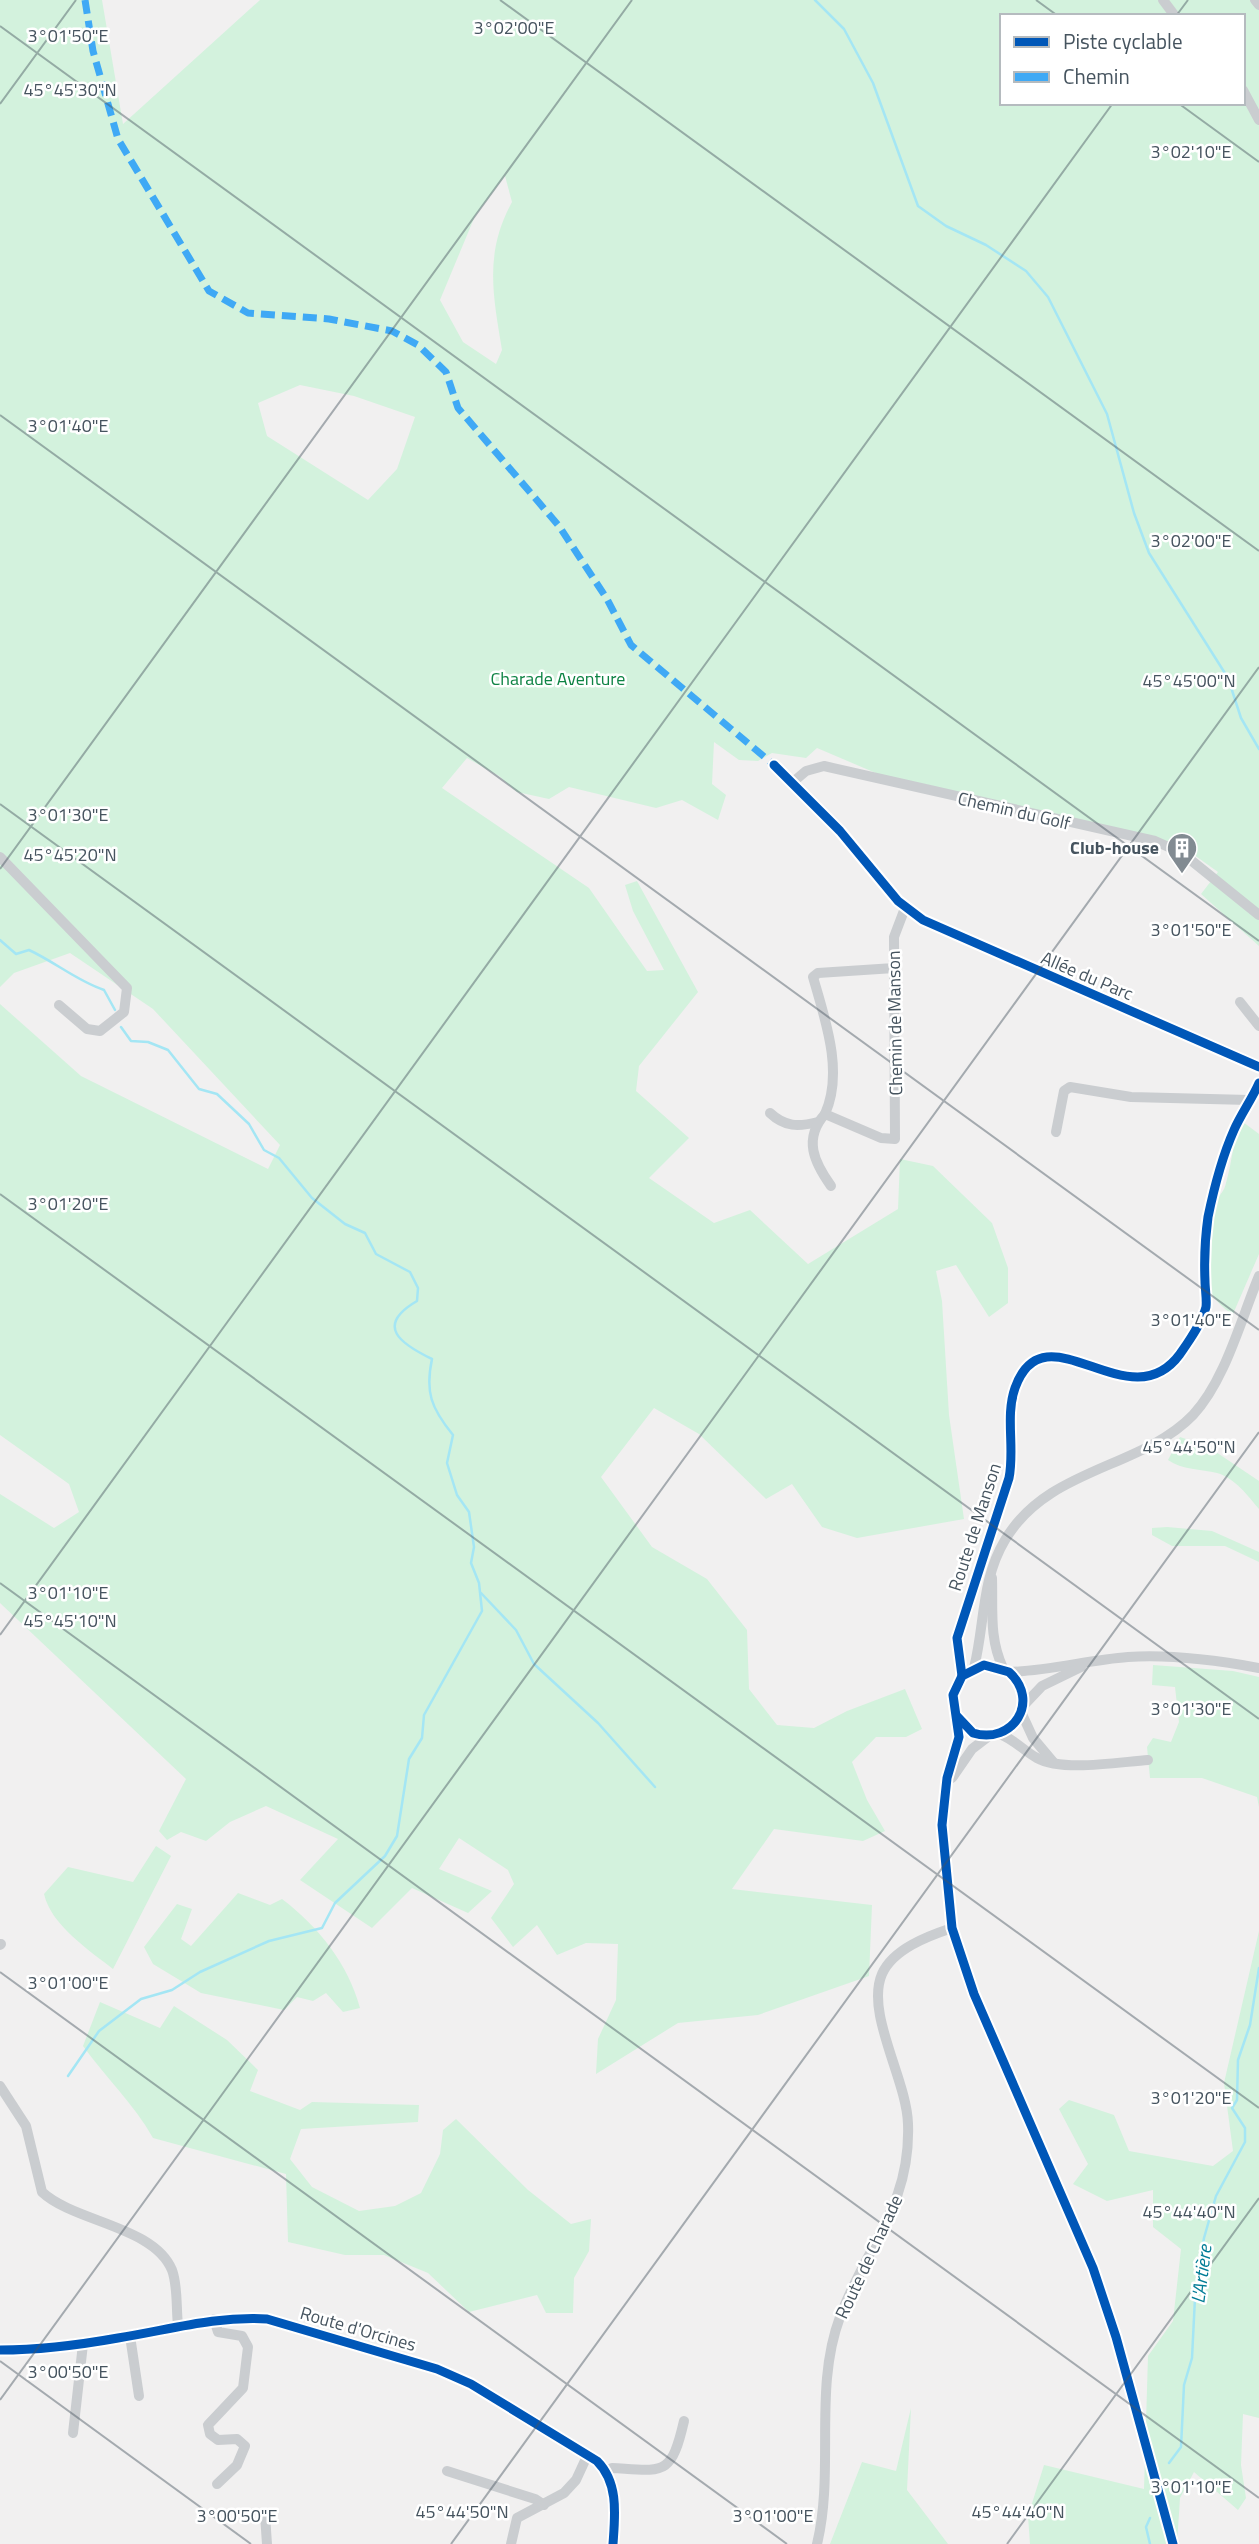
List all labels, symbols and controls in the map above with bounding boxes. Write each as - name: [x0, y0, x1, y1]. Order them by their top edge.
- text: 3°02'00"E: [474, 14, 554, 41]
- legend: [1000, 14, 1245, 105]
- text: 3°01'50"E: [28, 22, 108, 49]
- text: Piste cyclable: [1063, 25, 1183, 57]
- text: Chemin: [1063, 60, 1130, 92]
- text: 45°45'30"N: [23, 76, 117, 103]
- text: 3°02'10"E: [1151, 138, 1231, 165]
- text: 3°01'40"E: [28, 412, 108, 439]
- text: 3°02'00"E: [1151, 527, 1231, 554]
- park label: Charade Aventure: [491, 665, 625, 692]
- text: 45°45'00"N: [1142, 667, 1236, 694]
- street label: Chemin du Golf: [955, 784, 1073, 837]
- text: 3°01'30"E: [28, 801, 108, 828]
- building icon: Club-house: [1165, 831, 1199, 875]
- place label: Club-house: [1070, 834, 1159, 861]
- text: 45°45'20"N: [23, 841, 117, 868]
- text: 3°01'50"E: [1151, 916, 1231, 943]
- street label: Allée du Parc: [1037, 944, 1138, 1007]
- street label: Chemin de Manson: [880, 950, 909, 1096]
- text: 3°01'20"E: [28, 1190, 108, 1217]
- text: 3°01'40"E: [1151, 1306, 1231, 1333]
- text: 45°44'50"N: [1142, 1433, 1236, 1460]
- street label: Route de Manson: [941, 1459, 1008, 1594]
- text: 3°01'10"E: [28, 1579, 108, 1606]
- text: 45°45'10"N: [23, 1607, 117, 1634]
- text: 3°01'30"E: [1151, 1695, 1231, 1722]
- text: 3°01'00"E: [28, 1969, 108, 1996]
- text: 3°01'20"E: [1151, 2084, 1231, 2111]
- street label: Route de Charade: [828, 2190, 909, 2323]
- text: 45°44'40"N: [1142, 2198, 1236, 2225]
- water label: L'Artière: [1183, 2242, 1219, 2305]
- street label: Route d'Orcines: [297, 2299, 419, 2358]
- text: 3°00'50"E: [28, 2358, 108, 2385]
- text: 3°01'10"E: [1151, 2473, 1231, 2500]
- text: 45°44'50"N: [415, 2498, 509, 2525]
- text: 45°44'40"N: [971, 2498, 1065, 2525]
- text: 3°00'50"E: [197, 2502, 277, 2529]
- text: 3°01'00"E: [733, 2502, 813, 2529]

